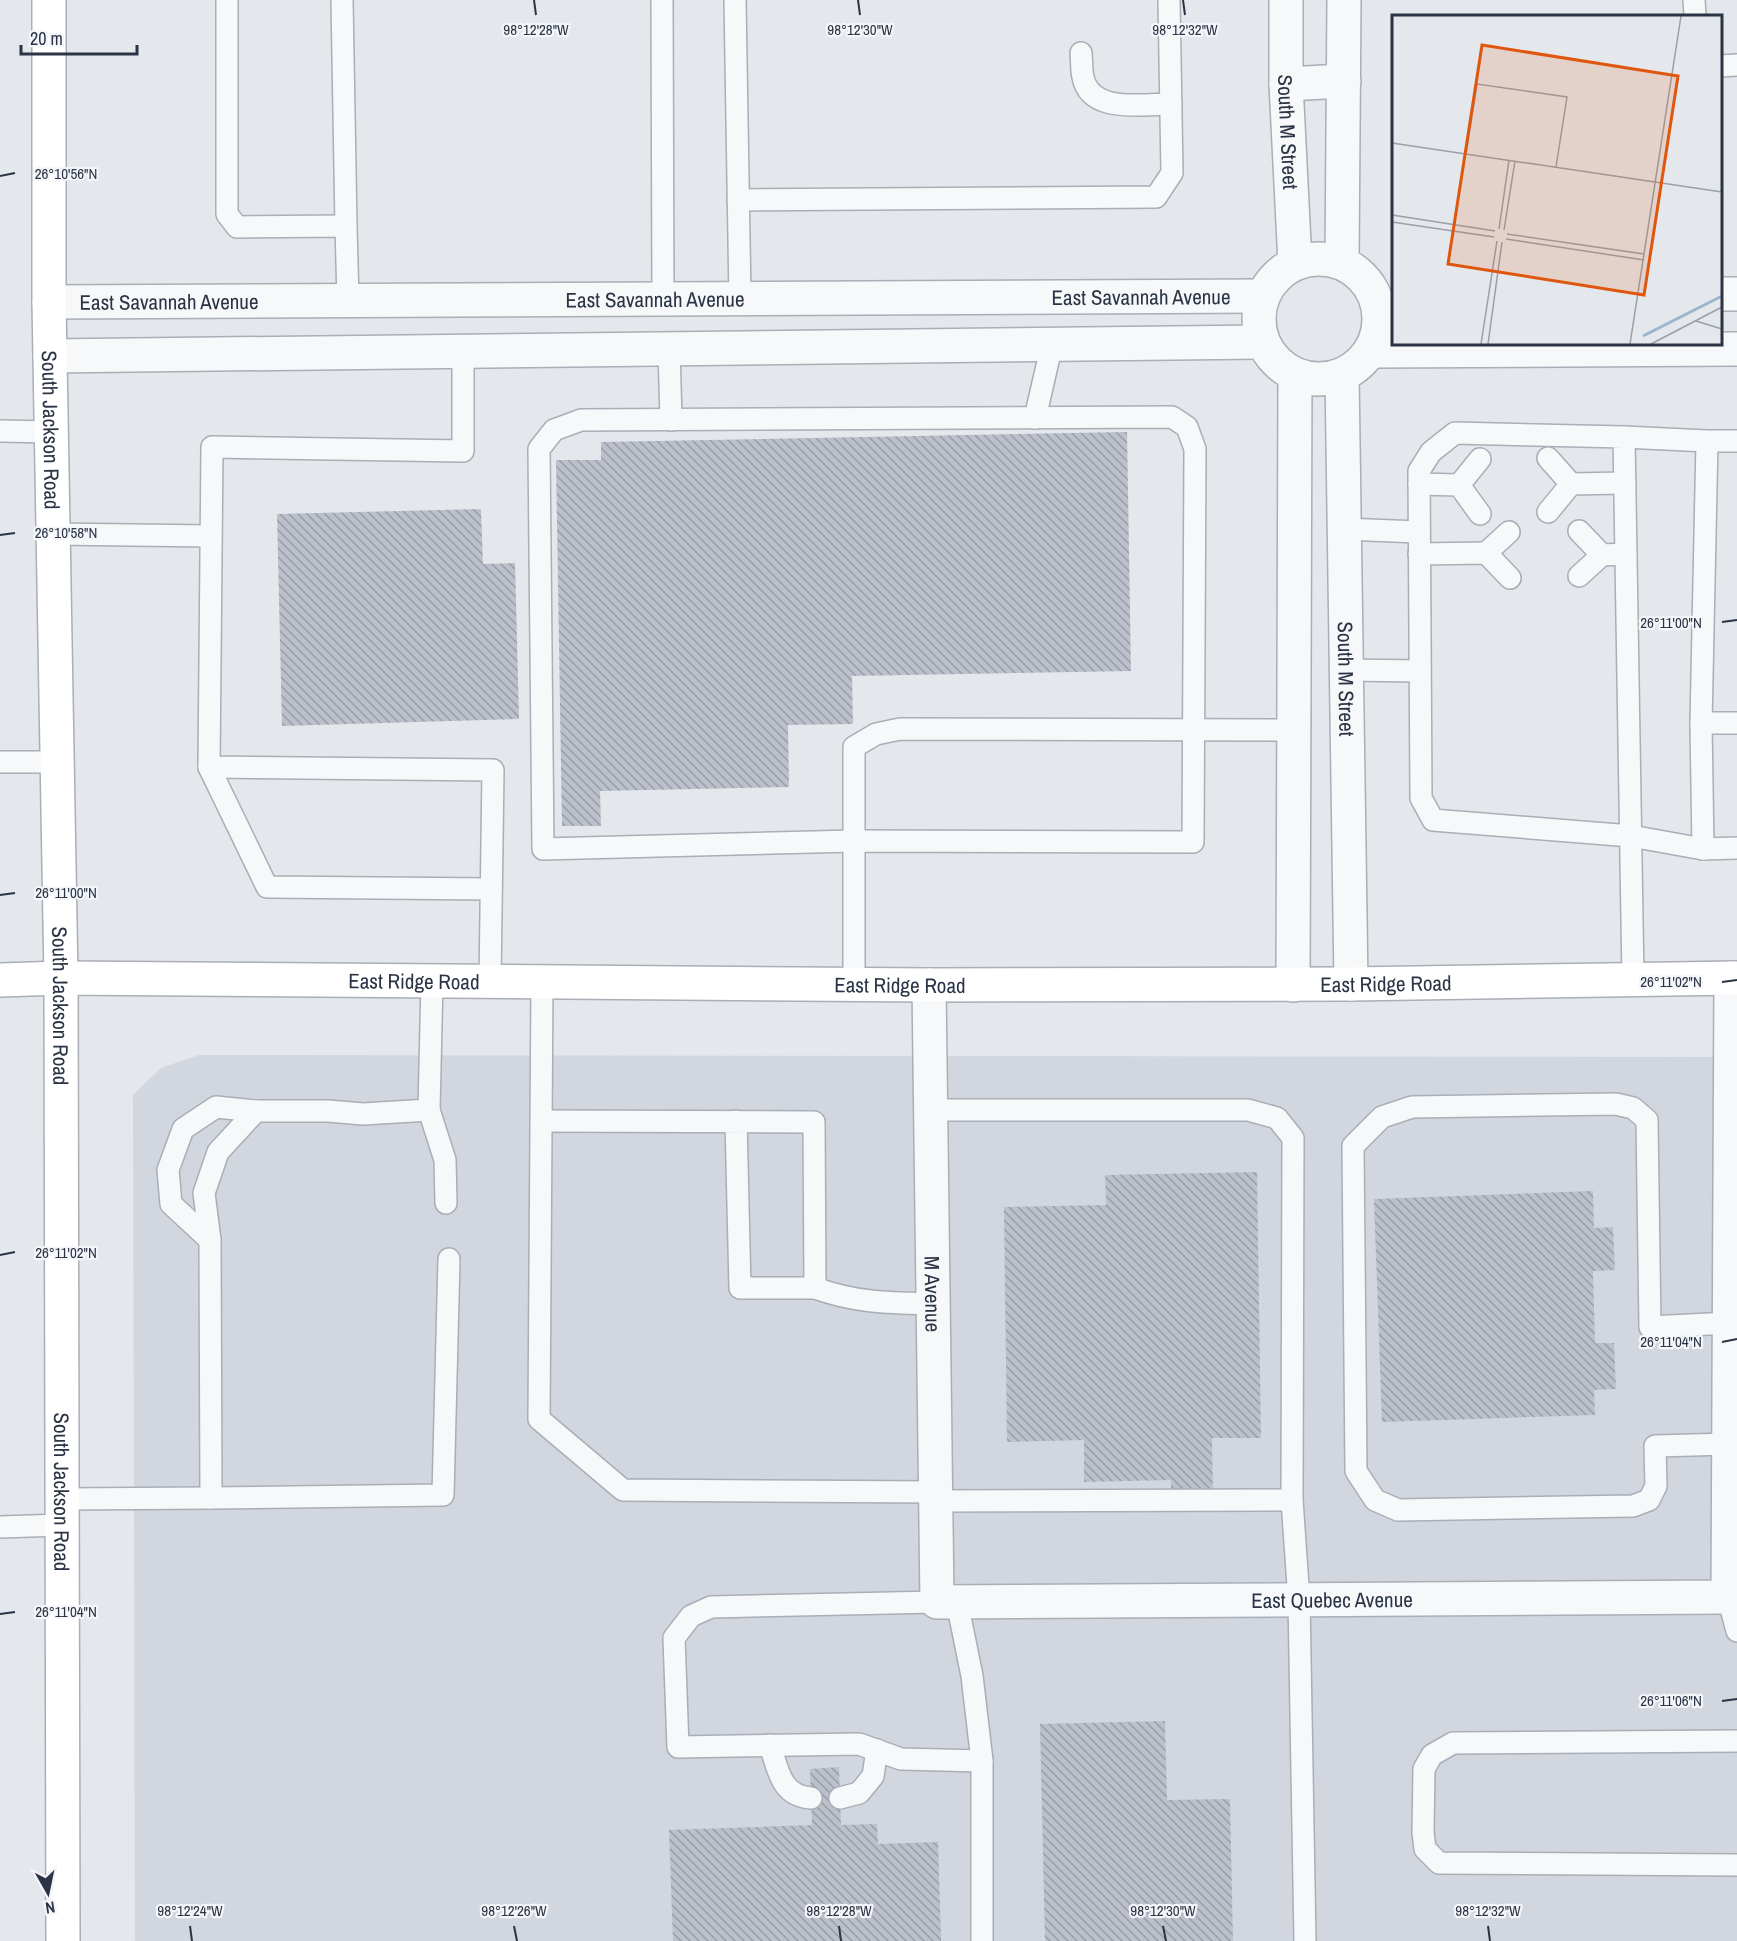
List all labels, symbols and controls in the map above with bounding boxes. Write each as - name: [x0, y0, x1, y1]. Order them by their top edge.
- inset map: [1392, 15, 1722, 345]
- scale bar: [21, 18, 136, 56]
- text: 98°12'28"W: [503, 19, 569, 40]
- text: 98°12'30"W: [827, 19, 893, 40]
- text: 98°12'32"W: [1152, 19, 1218, 40]
- text: 20 m: [30, 26, 63, 51]
- street label: South M Street: [1272, 75, 1306, 190]
- text: 26°10'56"N: [35, 163, 97, 184]
- street label: East Savannah Avenue: [1051, 282, 1230, 312]
- street label: East Savannah Avenue: [565, 284, 745, 314]
- street label: East Savannah Avenue: [79, 286, 259, 316]
- street label: South Jackson Road: [35, 350, 67, 510]
- text: 26°10'58"N: [35, 522, 97, 543]
- text: 26°11'00"N: [1640, 612, 1702, 633]
- street label: South M Street: [1331, 621, 1362, 737]
- text: 26°11'00"N: [35, 882, 97, 903]
- street label: South Jackson Road: [46, 926, 76, 1085]
- street label: East Ridge Road: [348, 966, 480, 996]
- street label: East Ridge Road: [1320, 968, 1452, 999]
- street label: East Ridge Road: [834, 970, 966, 1000]
- text: 26°11'02"N: [1640, 971, 1702, 992]
- text: 26°11'02"N: [35, 1242, 97, 1263]
- street label: M Avenue: [918, 1256, 948, 1332]
- text: 26°11'04"N: [1640, 1331, 1702, 1352]
- street label: South Jackson Road: [47, 1412, 77, 1571]
- street label: East Quebec Avenue: [1251, 1584, 1413, 1615]
- text: 26°11'04"N: [35, 1601, 97, 1622]
- text: 26°11'06"N: [1640, 1690, 1702, 1711]
- north arrow: [18, 1863, 78, 1923]
- text: N: [44, 1896, 57, 1919]
- text: 98°12'24"W: [157, 1900, 223, 1921]
- text: 98°12'26"W: [481, 1900, 547, 1921]
- text: 98°12'28"W: [806, 1900, 872, 1921]
- text: 98°12'30"W: [1130, 1900, 1196, 1921]
- text: 98°12'32"W: [1455, 1900, 1521, 1921]

